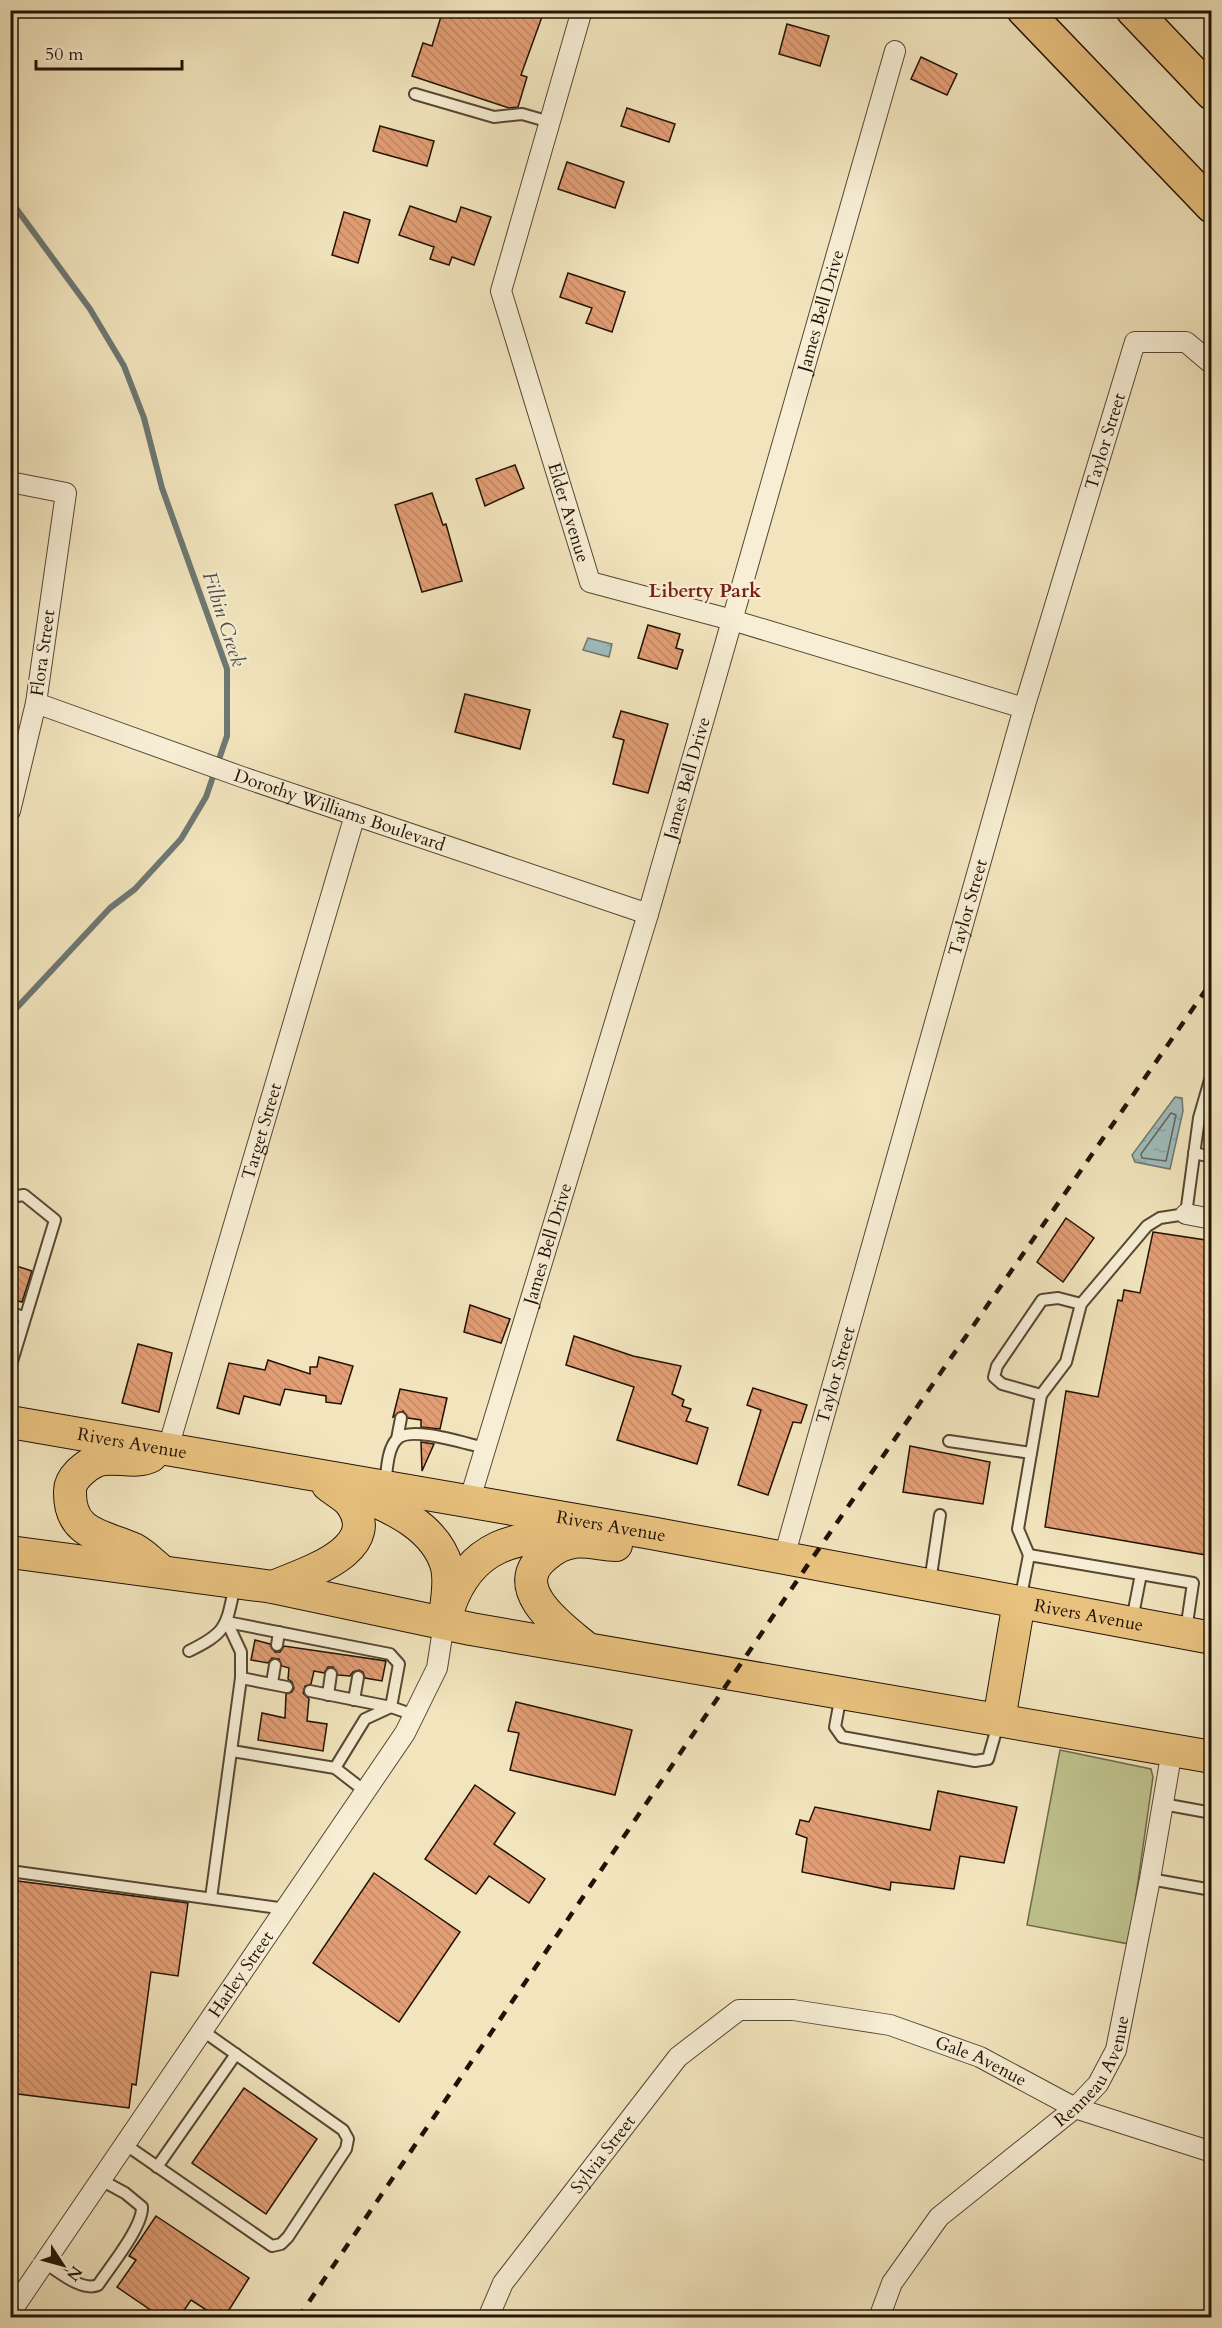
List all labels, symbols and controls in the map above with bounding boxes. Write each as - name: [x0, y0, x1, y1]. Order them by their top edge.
- scale bar: [36, 33, 182, 71]
- text: 50 m: [45, 42, 84, 67]
- street label: James Bell Drive: [790, 247, 850, 378]
- street label: Taylor Street: [1078, 390, 1131, 493]
- street label: Elder Avenue: [542, 459, 596, 565]
- water label: Filbin Creek: [196, 568, 252, 670]
- district label: Liberty Park: [648, 577, 762, 604]
- street label: Flora Street: [25, 608, 61, 698]
- street label: James Bell Drive: [657, 714, 716, 845]
- street label: Dorothy Williams Boulevard: [231, 763, 449, 857]
- street label: Taylor Street: [942, 856, 993, 959]
- street label: Target Street: [235, 1080, 288, 1183]
- street label: James Bell Drive: [516, 1180, 578, 1311]
- street label: Taylor Street: [810, 1323, 861, 1426]
- street label: Rivers Avenue: [76, 1421, 189, 1465]
- street label: Rivers Avenue: [554, 1504, 668, 1548]
- street label: Rivers Avenue: [1032, 1592, 1146, 1637]
- street label: Harley Street: [202, 1926, 279, 2022]
- street label: Renneau Avenue: [1049, 2013, 1135, 2133]
- street label: Gale Avenue: [932, 2030, 1031, 2092]
- street label: Sylvia Street: [564, 2109, 641, 2199]
- north arrow: [33, 2235, 93, 2295]
- text: N: [61, 2261, 87, 2285]

